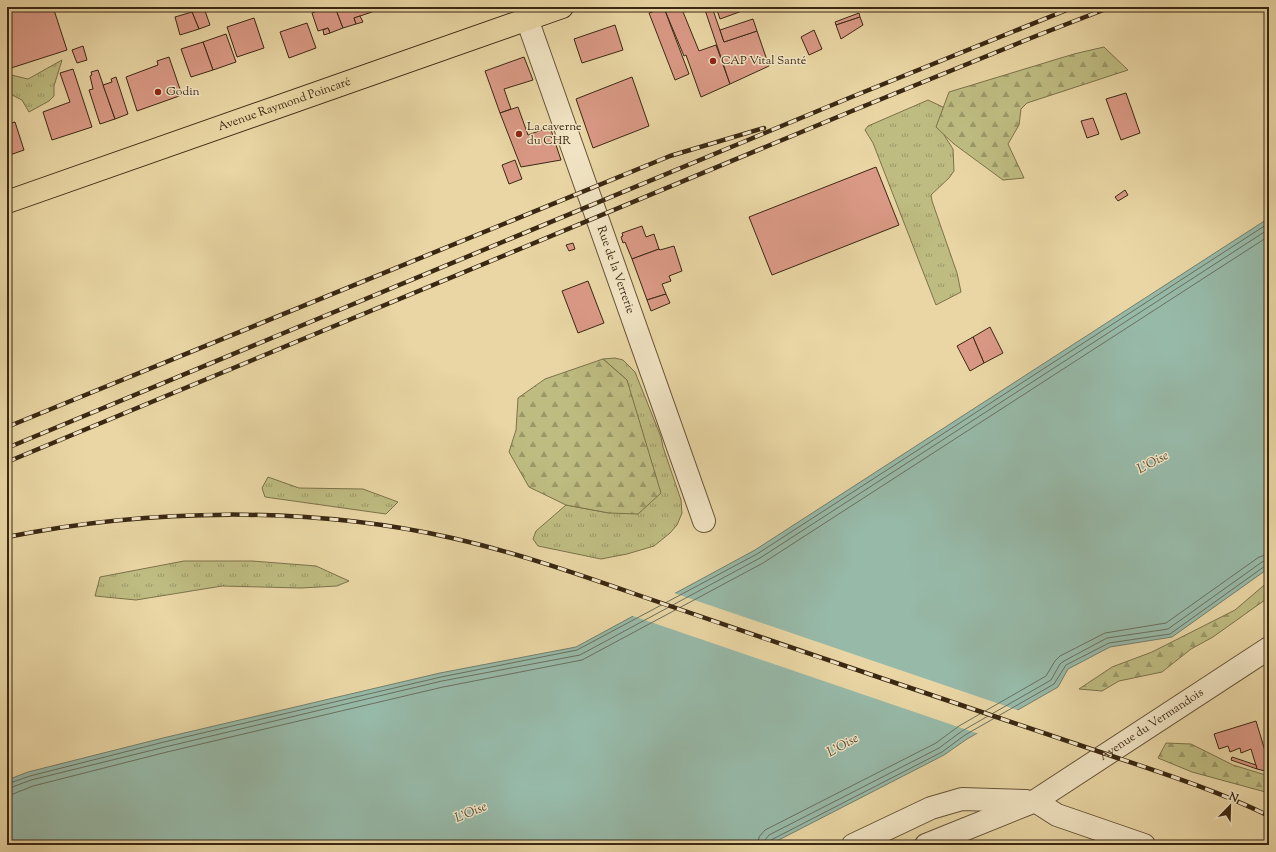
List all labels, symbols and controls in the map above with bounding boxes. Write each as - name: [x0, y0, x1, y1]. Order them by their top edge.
- place label: CAP Vital Santé: [721, 52, 807, 70]
- marker: CAP Vital Santé: [708, 56, 718, 66]
- street label: Avenue Raymond Poincaré: [216, 73, 354, 136]
- place label: Godin: [166, 83, 200, 101]
- marker: Godin: [153, 87, 163, 97]
- place label: La caverne du CHR: [527, 118, 582, 150]
- marker: La caverne du CHR: [514, 129, 524, 139]
- street label: Rue de la Verrerie: [592, 224, 639, 317]
- water label: L'Oise: [1134, 447, 1172, 479]
- street label: Avenue du Vermandois: [1096, 684, 1208, 765]
- water label: L'Oise: [824, 730, 862, 762]
- north arrow: [1210, 786, 1250, 826]
- text: N: [1225, 788, 1241, 807]
- water label: L'Oise: [452, 798, 490, 828]

